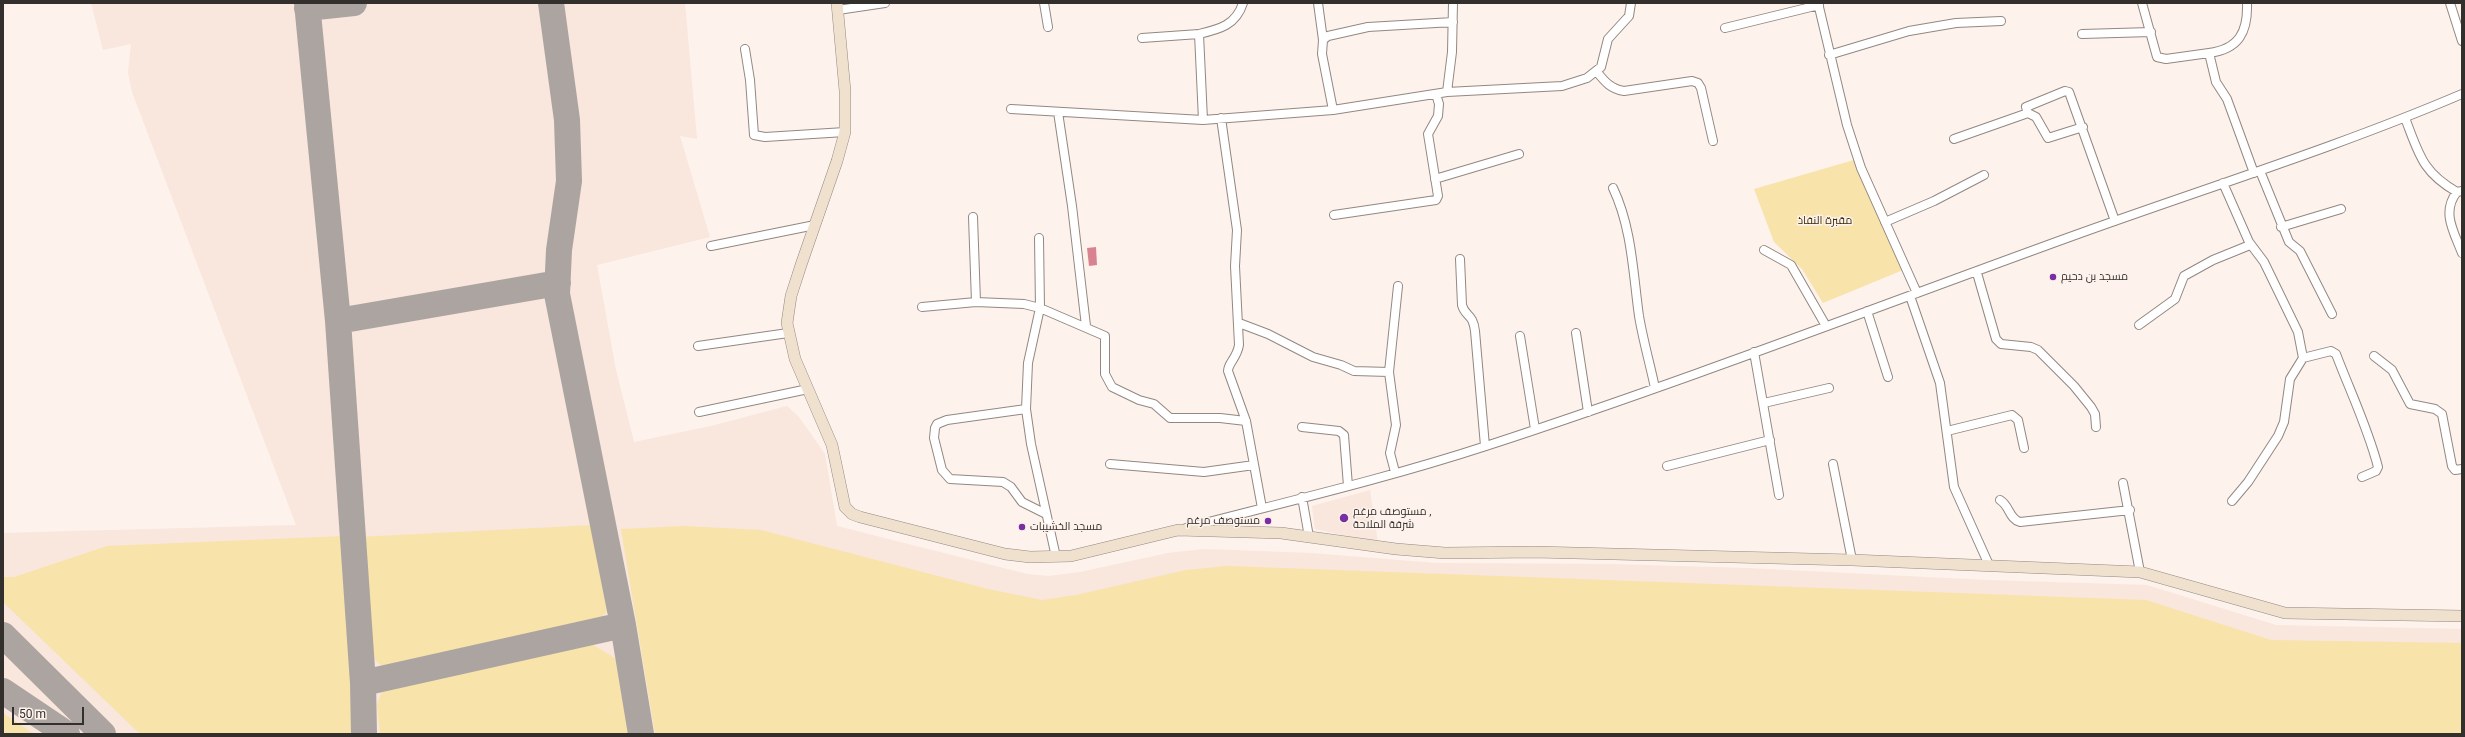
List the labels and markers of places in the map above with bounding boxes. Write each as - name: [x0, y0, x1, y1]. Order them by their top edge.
- place label: مسجد بن دحيم: [2061, 270, 2128, 284]
- marker: مسجد بن دحيم: [2048, 272, 2058, 282]
- place label: مستوصف مرغم , شرفة الملاحة: [1353, 505, 1431, 531]
- marker: مستوصف مرغم , شرفة الملاحة: [1338, 512, 1350, 524]
- place label: مستوصف مرغم: [1186, 514, 1260, 528]
- marker: مستوصف مرغم: [1263, 516, 1273, 526]
- place label: مسجد الخشيبات: [1030, 520, 1102, 534]
- marker: مسجد الخشيبات: [1017, 522, 1027, 532]

